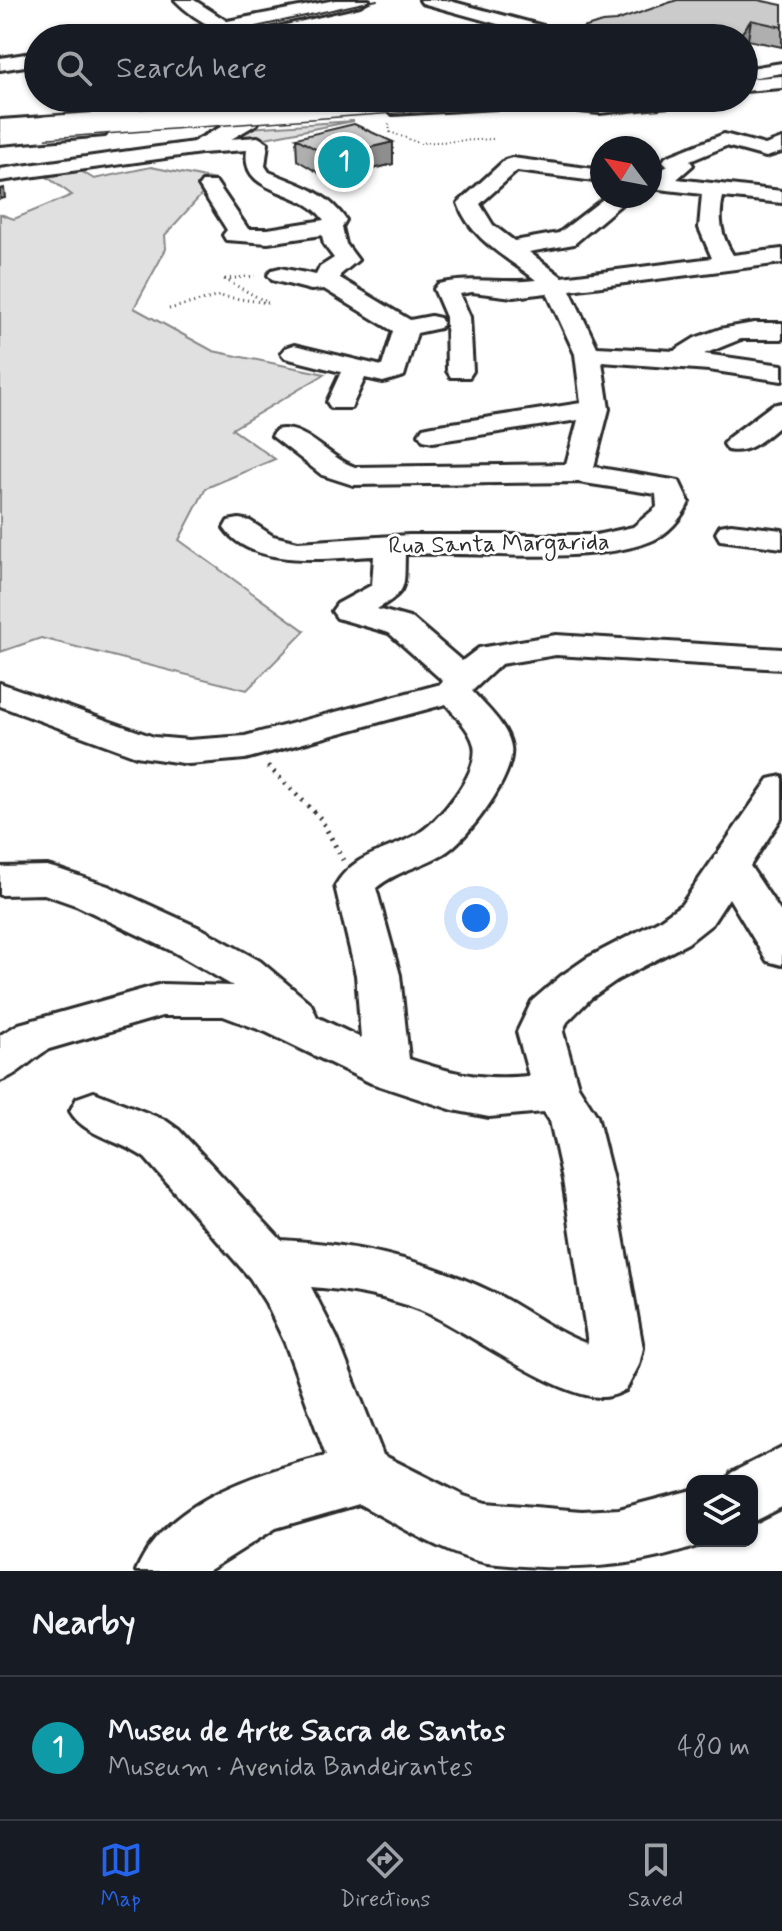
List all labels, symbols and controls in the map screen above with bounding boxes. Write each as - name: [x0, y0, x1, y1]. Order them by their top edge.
- search box: [24, 24, 758, 112]
- icon: search: [52, 46, 96, 90]
- text: Search here: [116, 49, 267, 88]
- pin: 1: [318, 132, 370, 192]
- north arrow: [590, 136, 662, 208]
- street label: Rua Santa Margarida: [388, 527, 610, 564]
- your location: [456, 898, 496, 938]
- map controls: [686, 1475, 758, 1547]
- button: layers: [686, 1475, 758, 1547]
- text: Nearby: [32, 1601, 136, 1646]
- text: Museu de Arte Sacra de Santos: [108, 1712, 505, 1751]
- text: 1: [52, 1731, 64, 1765]
- text: 480 m: [677, 1731, 750, 1765]
- text: Museum · Avenida Bandeirantes: [108, 1751, 473, 1785]
- tab: Map: [99, 1838, 143, 1914]
- tab: Directions: [340, 1838, 430, 1914]
- tab: Saved: [628, 1838, 683, 1914]

